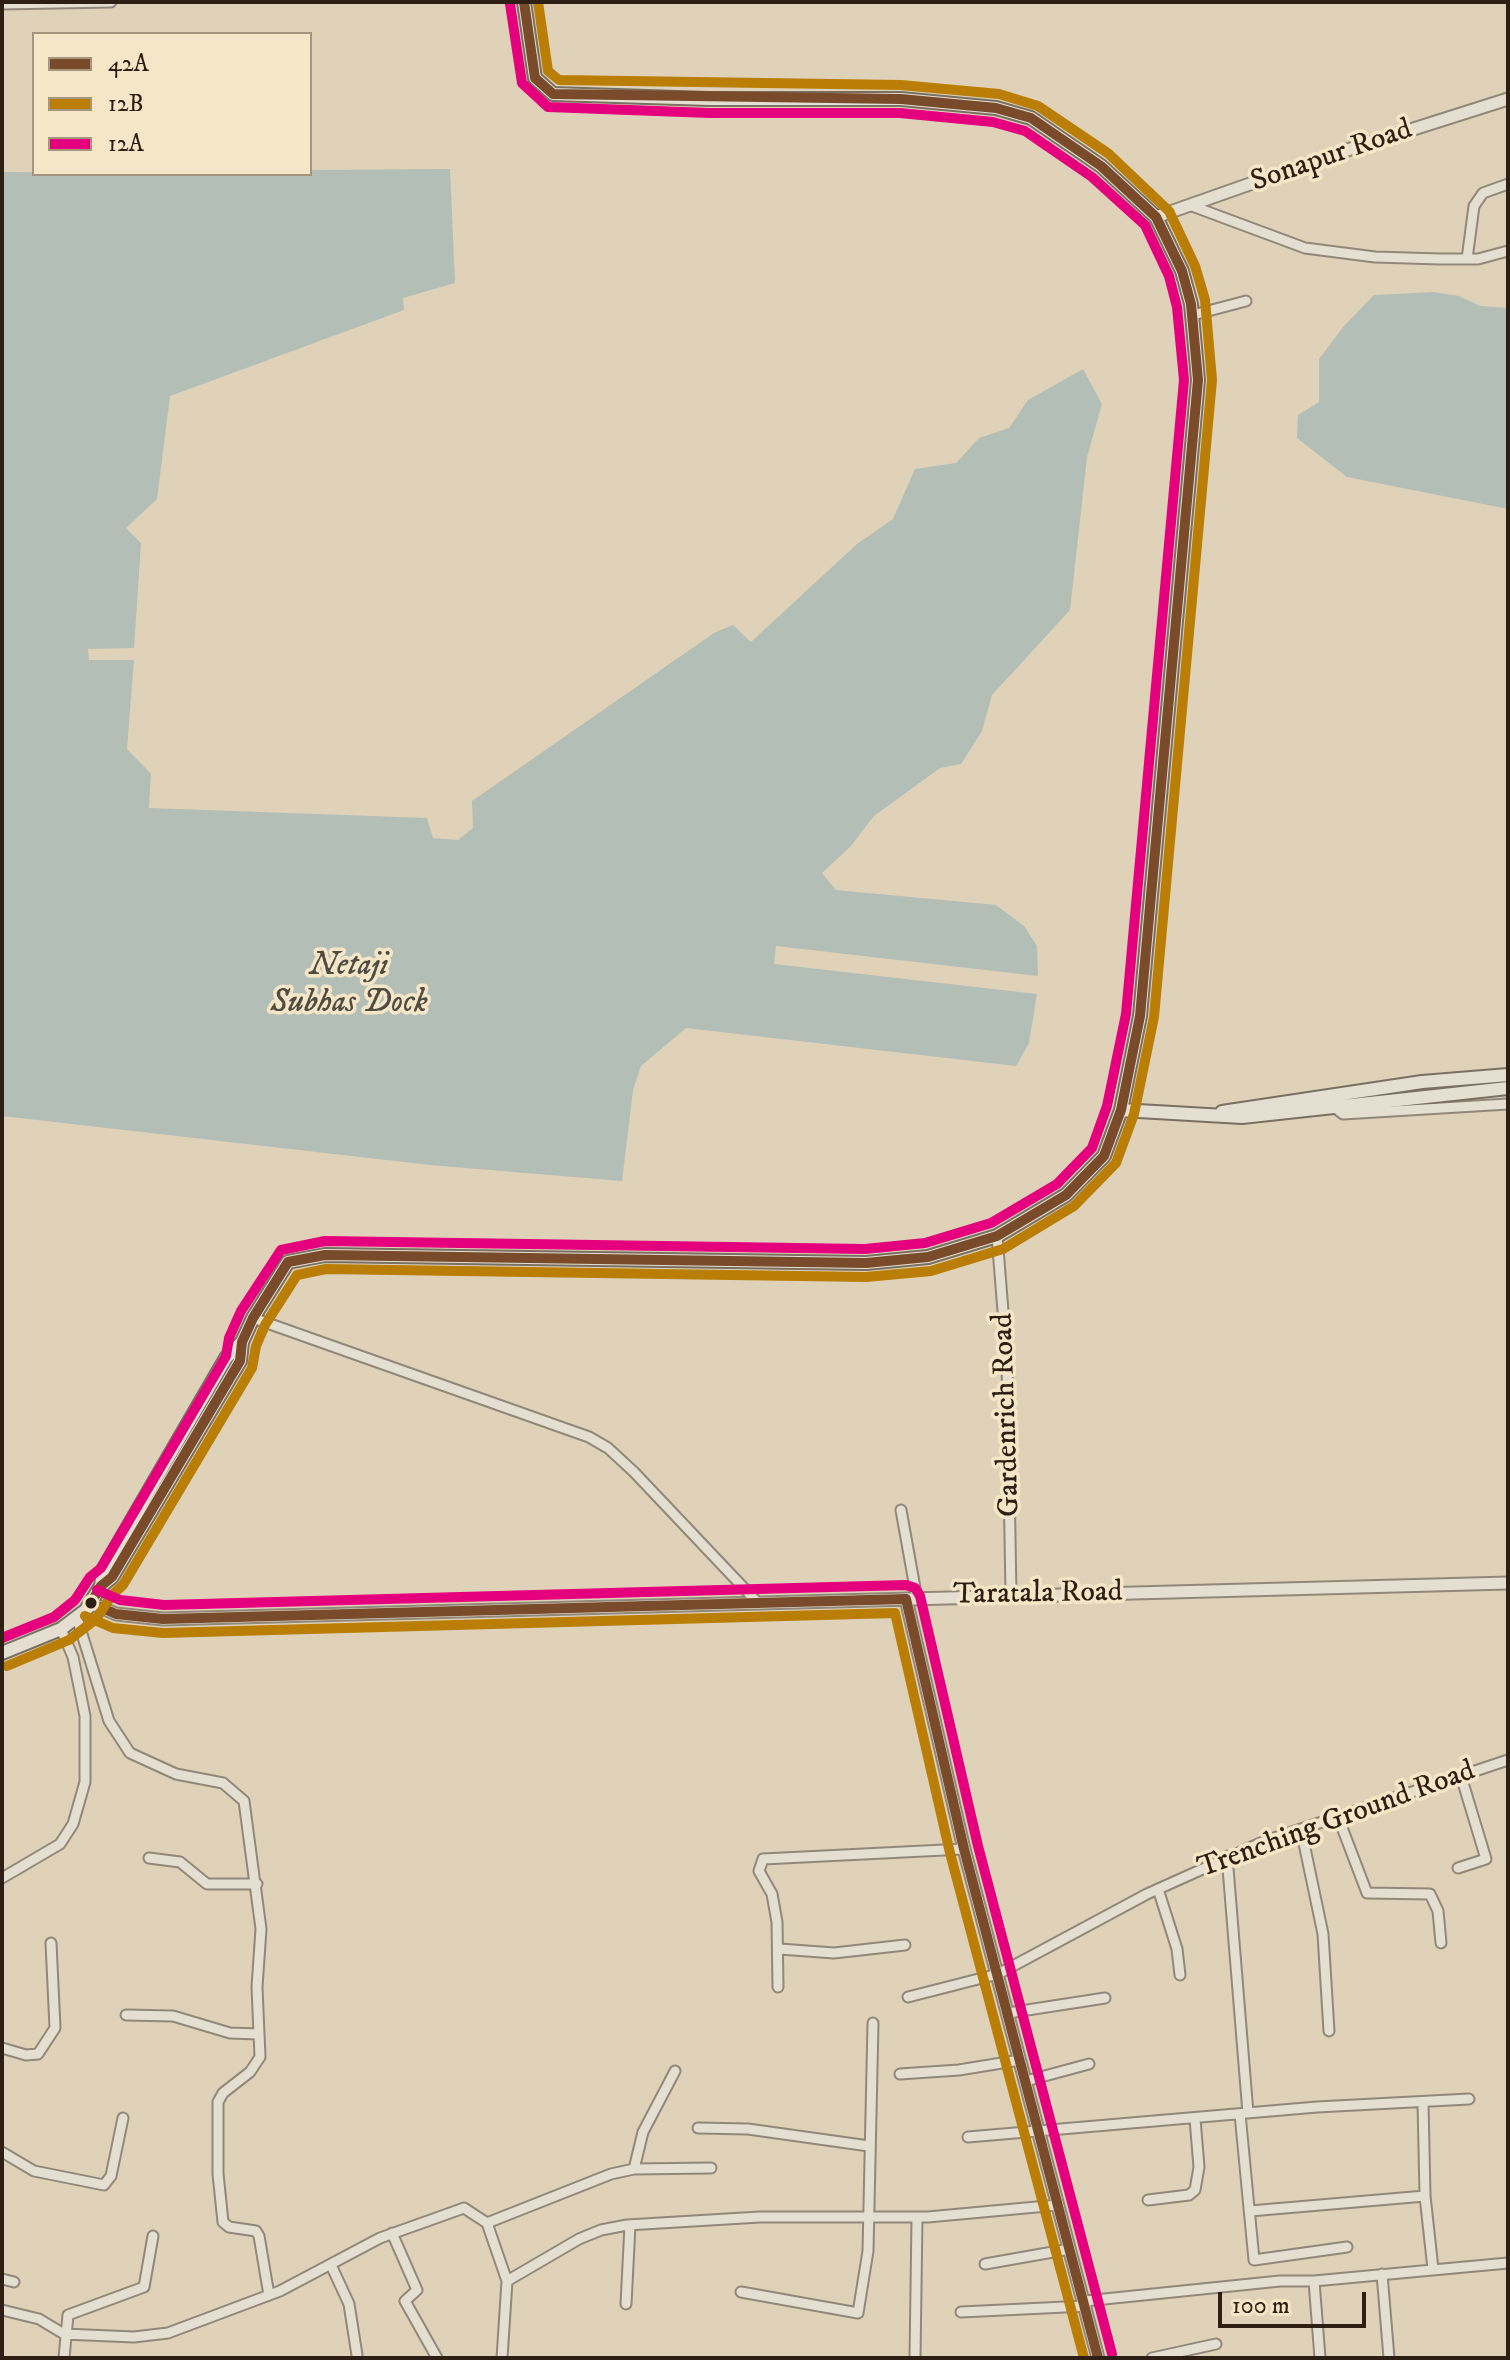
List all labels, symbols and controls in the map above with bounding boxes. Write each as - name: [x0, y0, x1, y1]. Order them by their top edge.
- legend: [32, 32, 312, 176]
- text: 42A: [108, 49, 149, 79]
- text: 12B: [108, 89, 144, 119]
- street label: Sonapur Road: [1247, 113, 1417, 201]
- text: 12A: [108, 129, 144, 159]
- water label: Netaji Subhas Dock: [270, 948, 428, 1023]
- street label: Gardenrich Road: [986, 1312, 1030, 1518]
- street label: Taratala Road: [953, 1576, 1123, 1614]
- unlabelled marker: [83, 1595, 99, 1611]
- street label: Trenching Ground Road: [1194, 1754, 1480, 1888]
- scale bar: [1222, 2276, 1370, 2326]
- text: 100 m: [1232, 2291, 1290, 2321]

